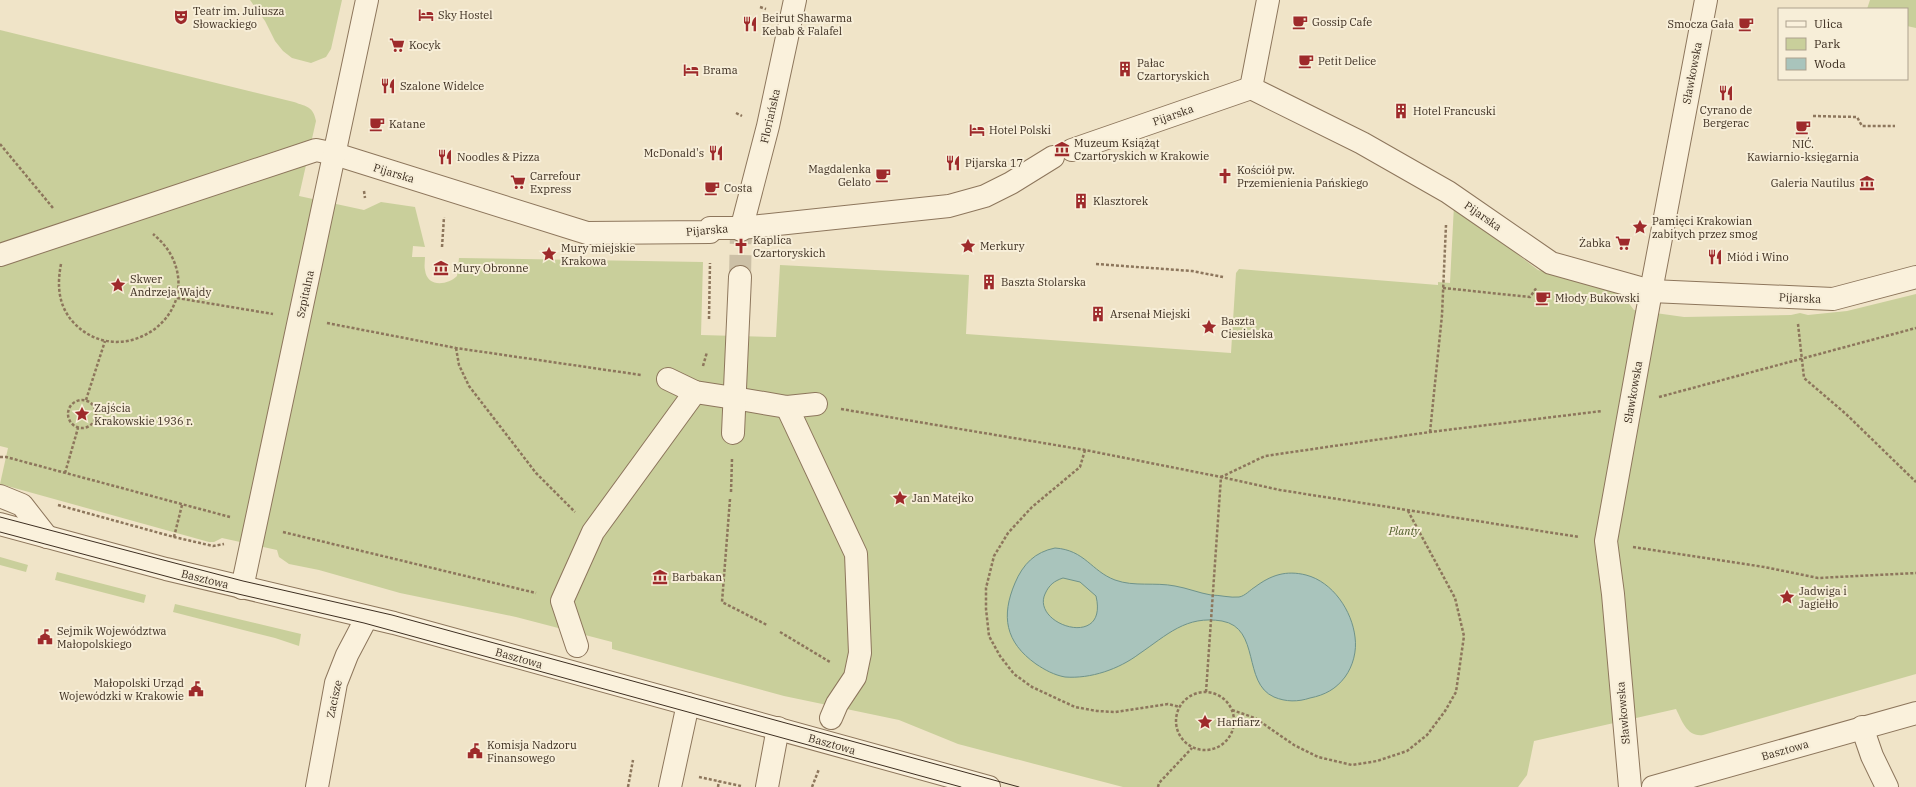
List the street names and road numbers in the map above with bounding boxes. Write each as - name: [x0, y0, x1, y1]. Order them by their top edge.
- street label: Sławkowska: [1679, 41, 1705, 105]
- street label: Floriańska: [757, 87, 783, 145]
- street label: Pijarska: [1151, 101, 1195, 129]
- street label: Pijarska: [372, 160, 416, 186]
- street label: Pijarska: [1462, 198, 1504, 234]
- street label: Pijarska: [685, 221, 729, 239]
- street label: Szpitalna: [293, 269, 317, 319]
- street label: Pijarska: [1778, 290, 1822, 306]
- street label: Sławkowska: [1621, 360, 1645, 424]
- street label: Basztowa: [180, 566, 230, 592]
- street label: Basztowa: [494, 645, 544, 671]
- street label: Zacisze: [323, 679, 345, 719]
- street label: Sławkowska: [1613, 681, 1633, 745]
- street label: Basztowa: [807, 731, 857, 757]
- street label: Basztowa: [1760, 737, 1810, 763]

